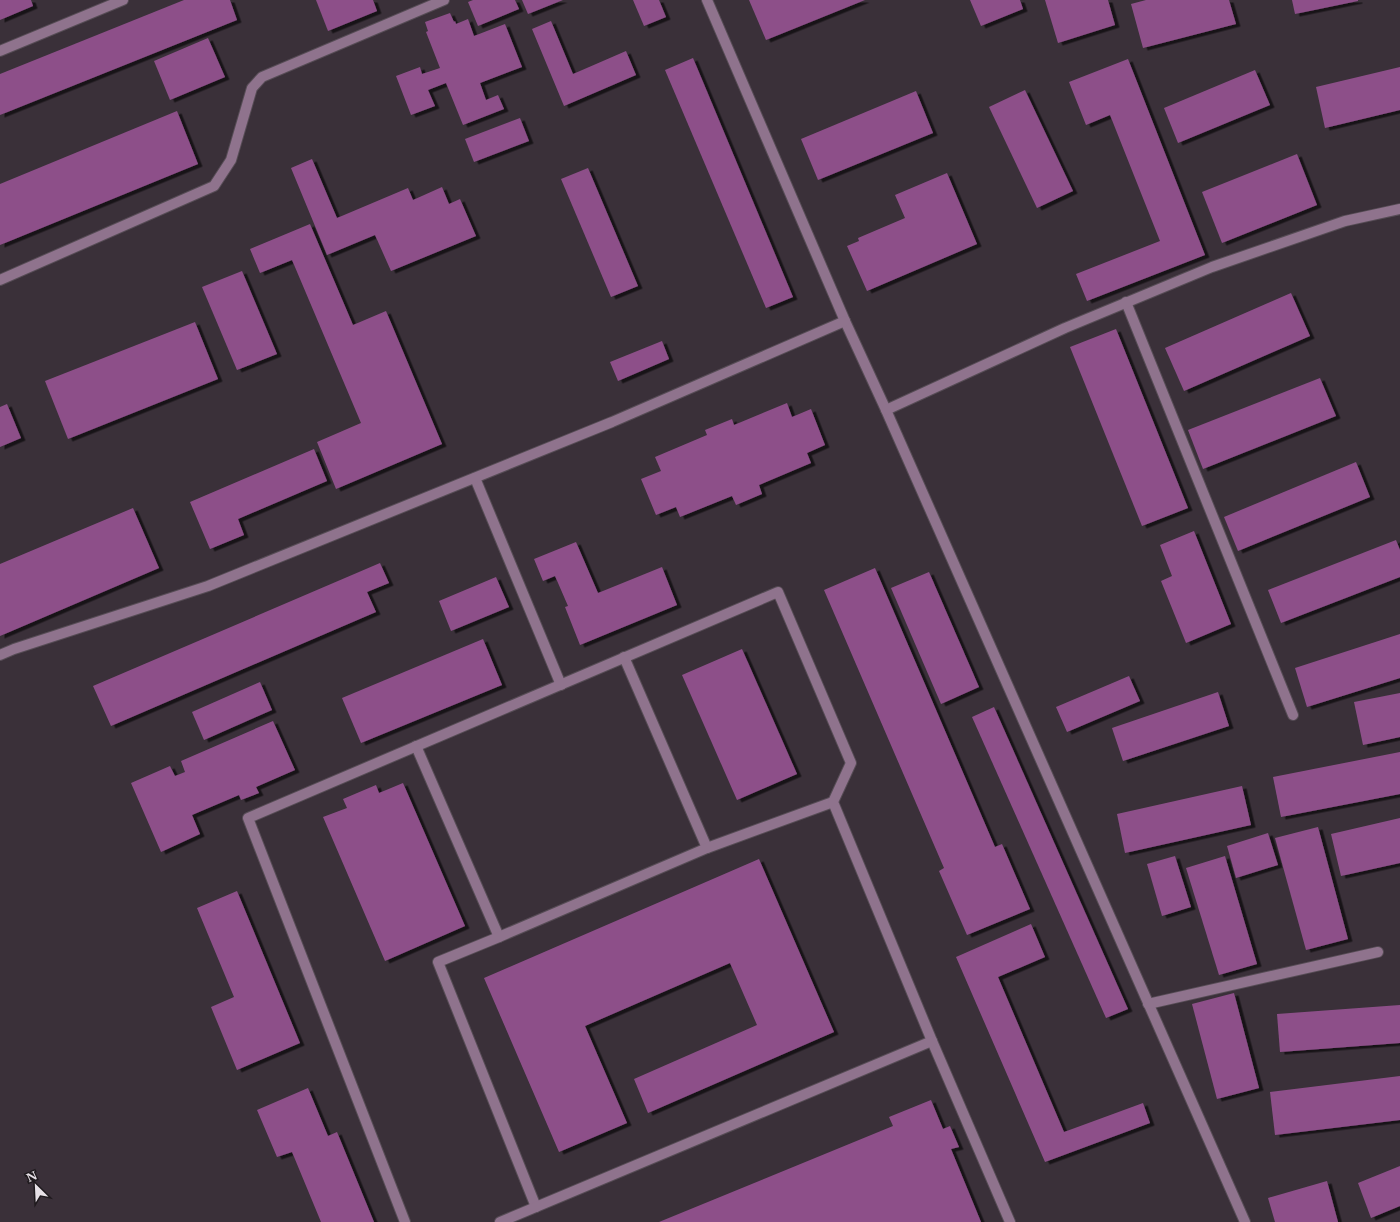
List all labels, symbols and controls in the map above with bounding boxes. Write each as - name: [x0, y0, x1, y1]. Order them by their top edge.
- north arrow: [16, 1166, 56, 1206]
- text: N: [24, 1168, 40, 1185]

